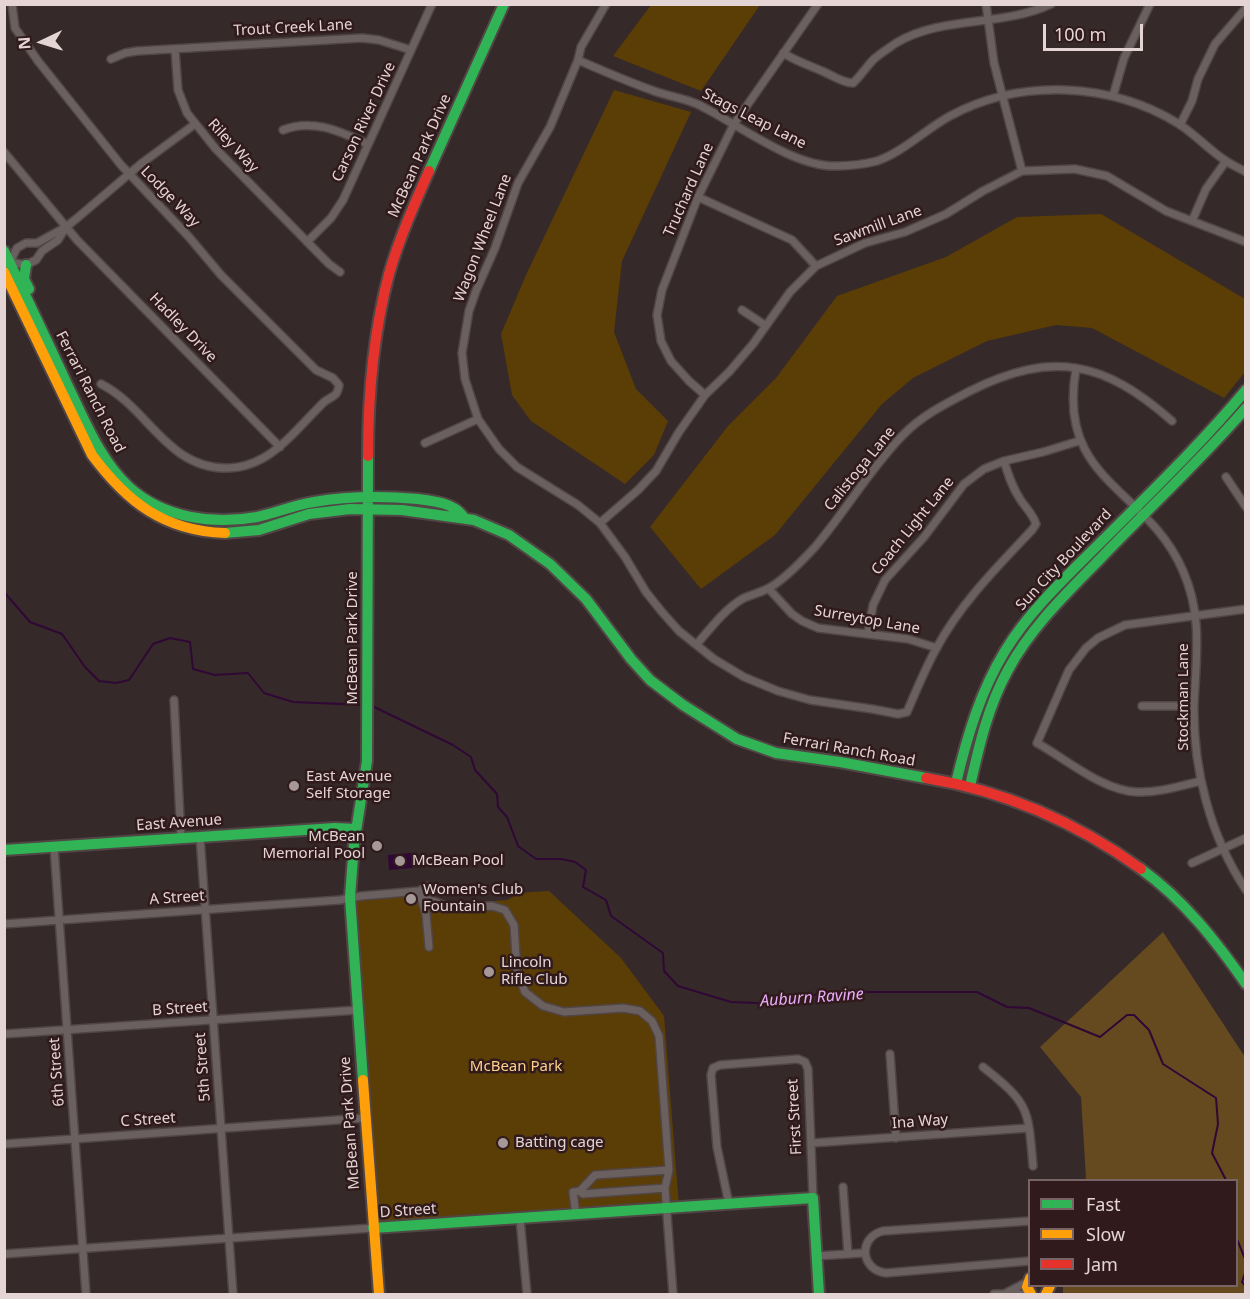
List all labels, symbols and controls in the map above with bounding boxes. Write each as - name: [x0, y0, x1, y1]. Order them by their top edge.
- north arrow: [12, 12, 72, 72]
- scale bar: [1046, 12, 1146, 50]
- street label: Trout Creek Lane: [233, 16, 353, 40]
- text: 100 m: [1054, 22, 1106, 46]
- text: N: [13, 36, 35, 51]
- street label: Carson River Drive: [328, 59, 400, 185]
- street label: Stags Leap Lane: [699, 85, 809, 153]
- street label: McBean Park Drive: [385, 91, 455, 221]
- street label: Riley Way: [204, 116, 262, 176]
- street label: Truchard Lane: [660, 140, 718, 240]
- street label: Lodge Way: [137, 163, 203, 231]
- street label: Wagon Wheel Lane: [450, 172, 516, 304]
- street label: Sawmill Lane: [832, 202, 924, 250]
- street label: Hadley Drive: [145, 290, 221, 366]
- street label: Ferrari Ranch Road: [52, 328, 128, 456]
- street label: Calistoga Lane: [821, 423, 899, 515]
- street label: Coach Light Lane: [868, 473, 958, 579]
- street label: Sun City Boulevard: [1012, 505, 1116, 615]
- street label: McBean Park Drive: [344, 571, 362, 705]
- street label: Surreytop Lane: [813, 602, 921, 638]
- street label: Stockman Lane: [1175, 643, 1193, 751]
- street label: Ferrari Ranch Road: [781, 729, 917, 771]
- place label: East Avenue Self Storage: [306, 768, 392, 803]
- marker: East Avenue Self Storage: [287, 779, 301, 793]
- street label: East Avenue: [136, 811, 222, 835]
- place label: McBean Memorial Pool: [262, 828, 365, 863]
- marker: McBean Memorial Pool: [370, 839, 384, 853]
- place label: McBean Pool: [412, 852, 504, 870]
- marker: McBean Pool: [393, 854, 407, 868]
- place label: Women's Club Fountain: [423, 881, 523, 916]
- street label: A Street: [149, 887, 205, 909]
- marker: Women's Club Fountain: [404, 892, 418, 906]
- place label: Lincoln Rifle Club: [501, 954, 567, 989]
- marker: Lincoln Rifle Club: [482, 965, 496, 979]
- water label: Auburn Ravine: [760, 985, 864, 1011]
- street label: B Street: [152, 998, 208, 1020]
- street label: 5th Street: [192, 1032, 214, 1102]
- street label: 6th Street: [46, 1037, 68, 1107]
- street label: McBean Park Drive: [336, 1056, 364, 1190]
- park label: McBean Park: [470, 1058, 562, 1076]
- street label: First Street: [784, 1078, 806, 1156]
- street label: C Street: [120, 1109, 176, 1131]
- street label: Ina Way: [891, 1111, 949, 1133]
- place label: Batting cage: [515, 1134, 604, 1152]
- marker: Batting cage: [496, 1136, 510, 1150]
- legend: [1028, 1179, 1238, 1287]
- text: Fast: [1086, 1192, 1121, 1216]
- street label: D Street: [379, 1200, 437, 1222]
- text: Slow: [1086, 1222, 1125, 1246]
- text: Jam: [1086, 1252, 1118, 1276]

